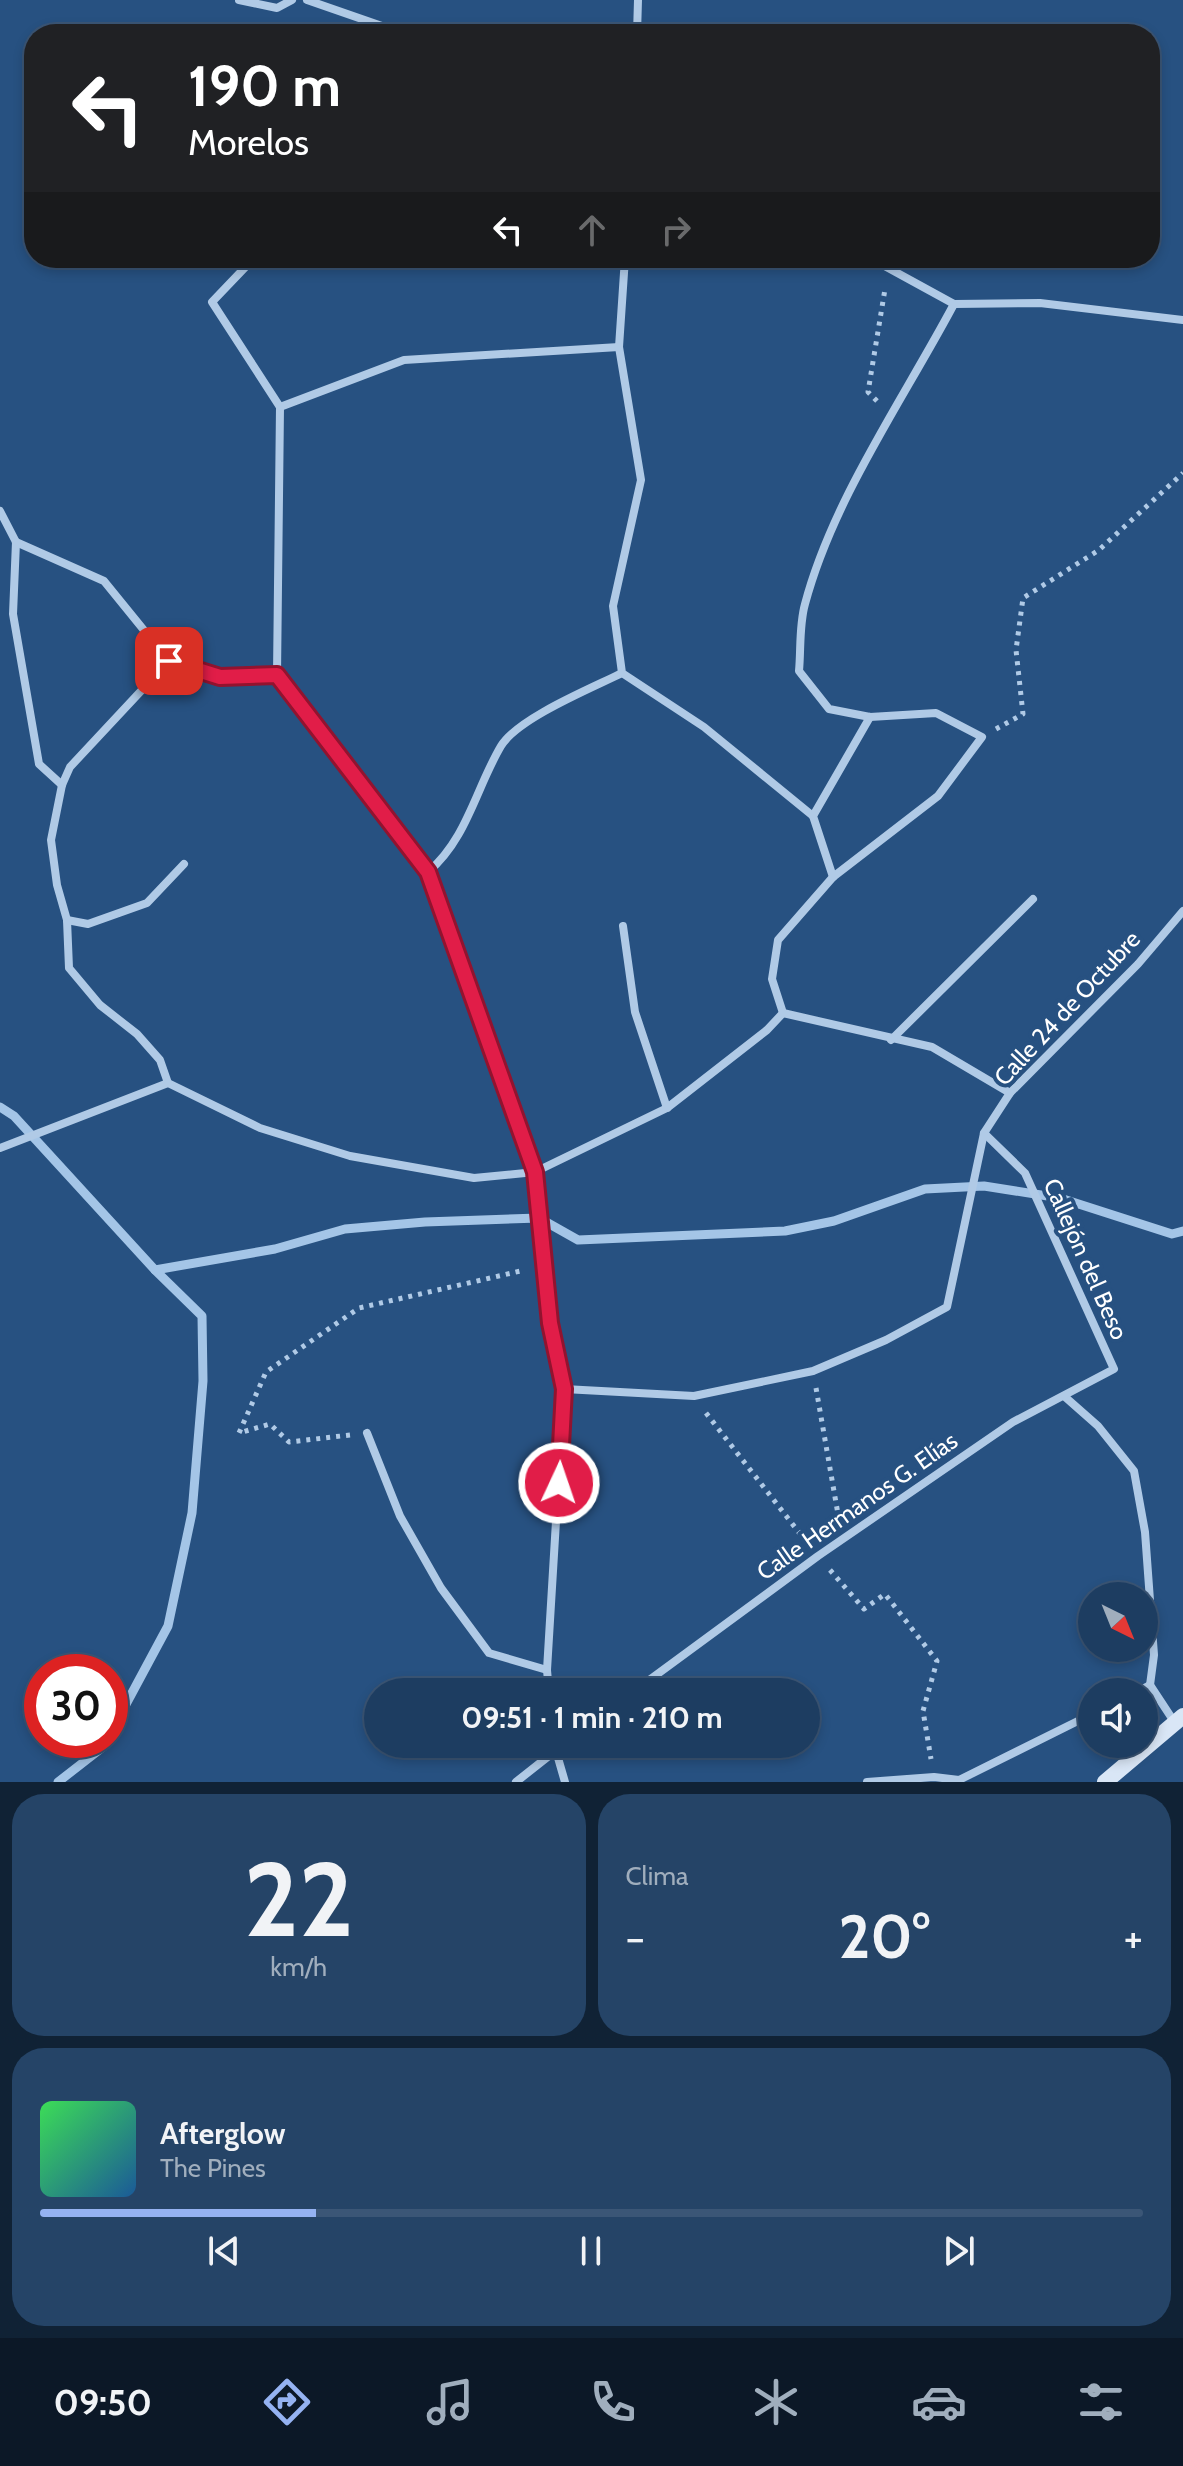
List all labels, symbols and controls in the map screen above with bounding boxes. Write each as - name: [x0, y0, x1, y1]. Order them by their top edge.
- text: 190 m: [188, 52, 341, 120]
- icon: left: [56, 56, 160, 160]
- text: Morelos: [188, 120, 309, 164]
- icon: left: [486, 208, 530, 252]
- icon: ahead: [570, 208, 614, 252]
- icon: right: [654, 208, 698, 252]
- pin: [135, 627, 203, 695]
- icon: arrive: [147, 639, 191, 683]
- street label: Calle 24 de Octubre: [988, 925, 1146, 1091]
- street label: Callejón del Beso: [1038, 1174, 1134, 1344]
- street label: Calle Hermanos G. Elías: [751, 1426, 963, 1586]
- position arrow: [517, 1441, 601, 1525]
- north arrow: [1078, 1582, 1158, 1662]
- map controls: [1078, 1582, 1158, 1758]
- speed limit sign: 30: [24, 1654, 128, 1758]
- button: sound: [1078, 1678, 1158, 1758]
- text: 09:51 · 1 min · 210 m: [461, 1699, 723, 1736]
- text: 22: [244, 1836, 354, 1962]
- text: Clima: [626, 1860, 688, 1892]
- text: 20°: [839, 1900, 930, 1973]
- text: −: [626, 1911, 645, 1964]
- text: +: [1124, 1911, 1143, 1964]
- text: km/h: [270, 1951, 327, 1983]
- text: Afterglow: [160, 2115, 286, 2152]
- text: The Pines: [160, 2152, 266, 2184]
- icon: previous: [202, 2229, 246, 2273]
- icon: pause: [569, 2229, 613, 2273]
- icon: next: [937, 2229, 981, 2273]
- icon: directions: [259, 2374, 315, 2430]
- icon: music: [422, 2374, 478, 2430]
- icon: phone: [585, 2374, 641, 2430]
- icon: climate: [748, 2374, 804, 2430]
- icon: car: [911, 2374, 967, 2430]
- icon: filters: [1073, 2374, 1129, 2430]
- text: 09:50: [53, 2380, 152, 2424]

